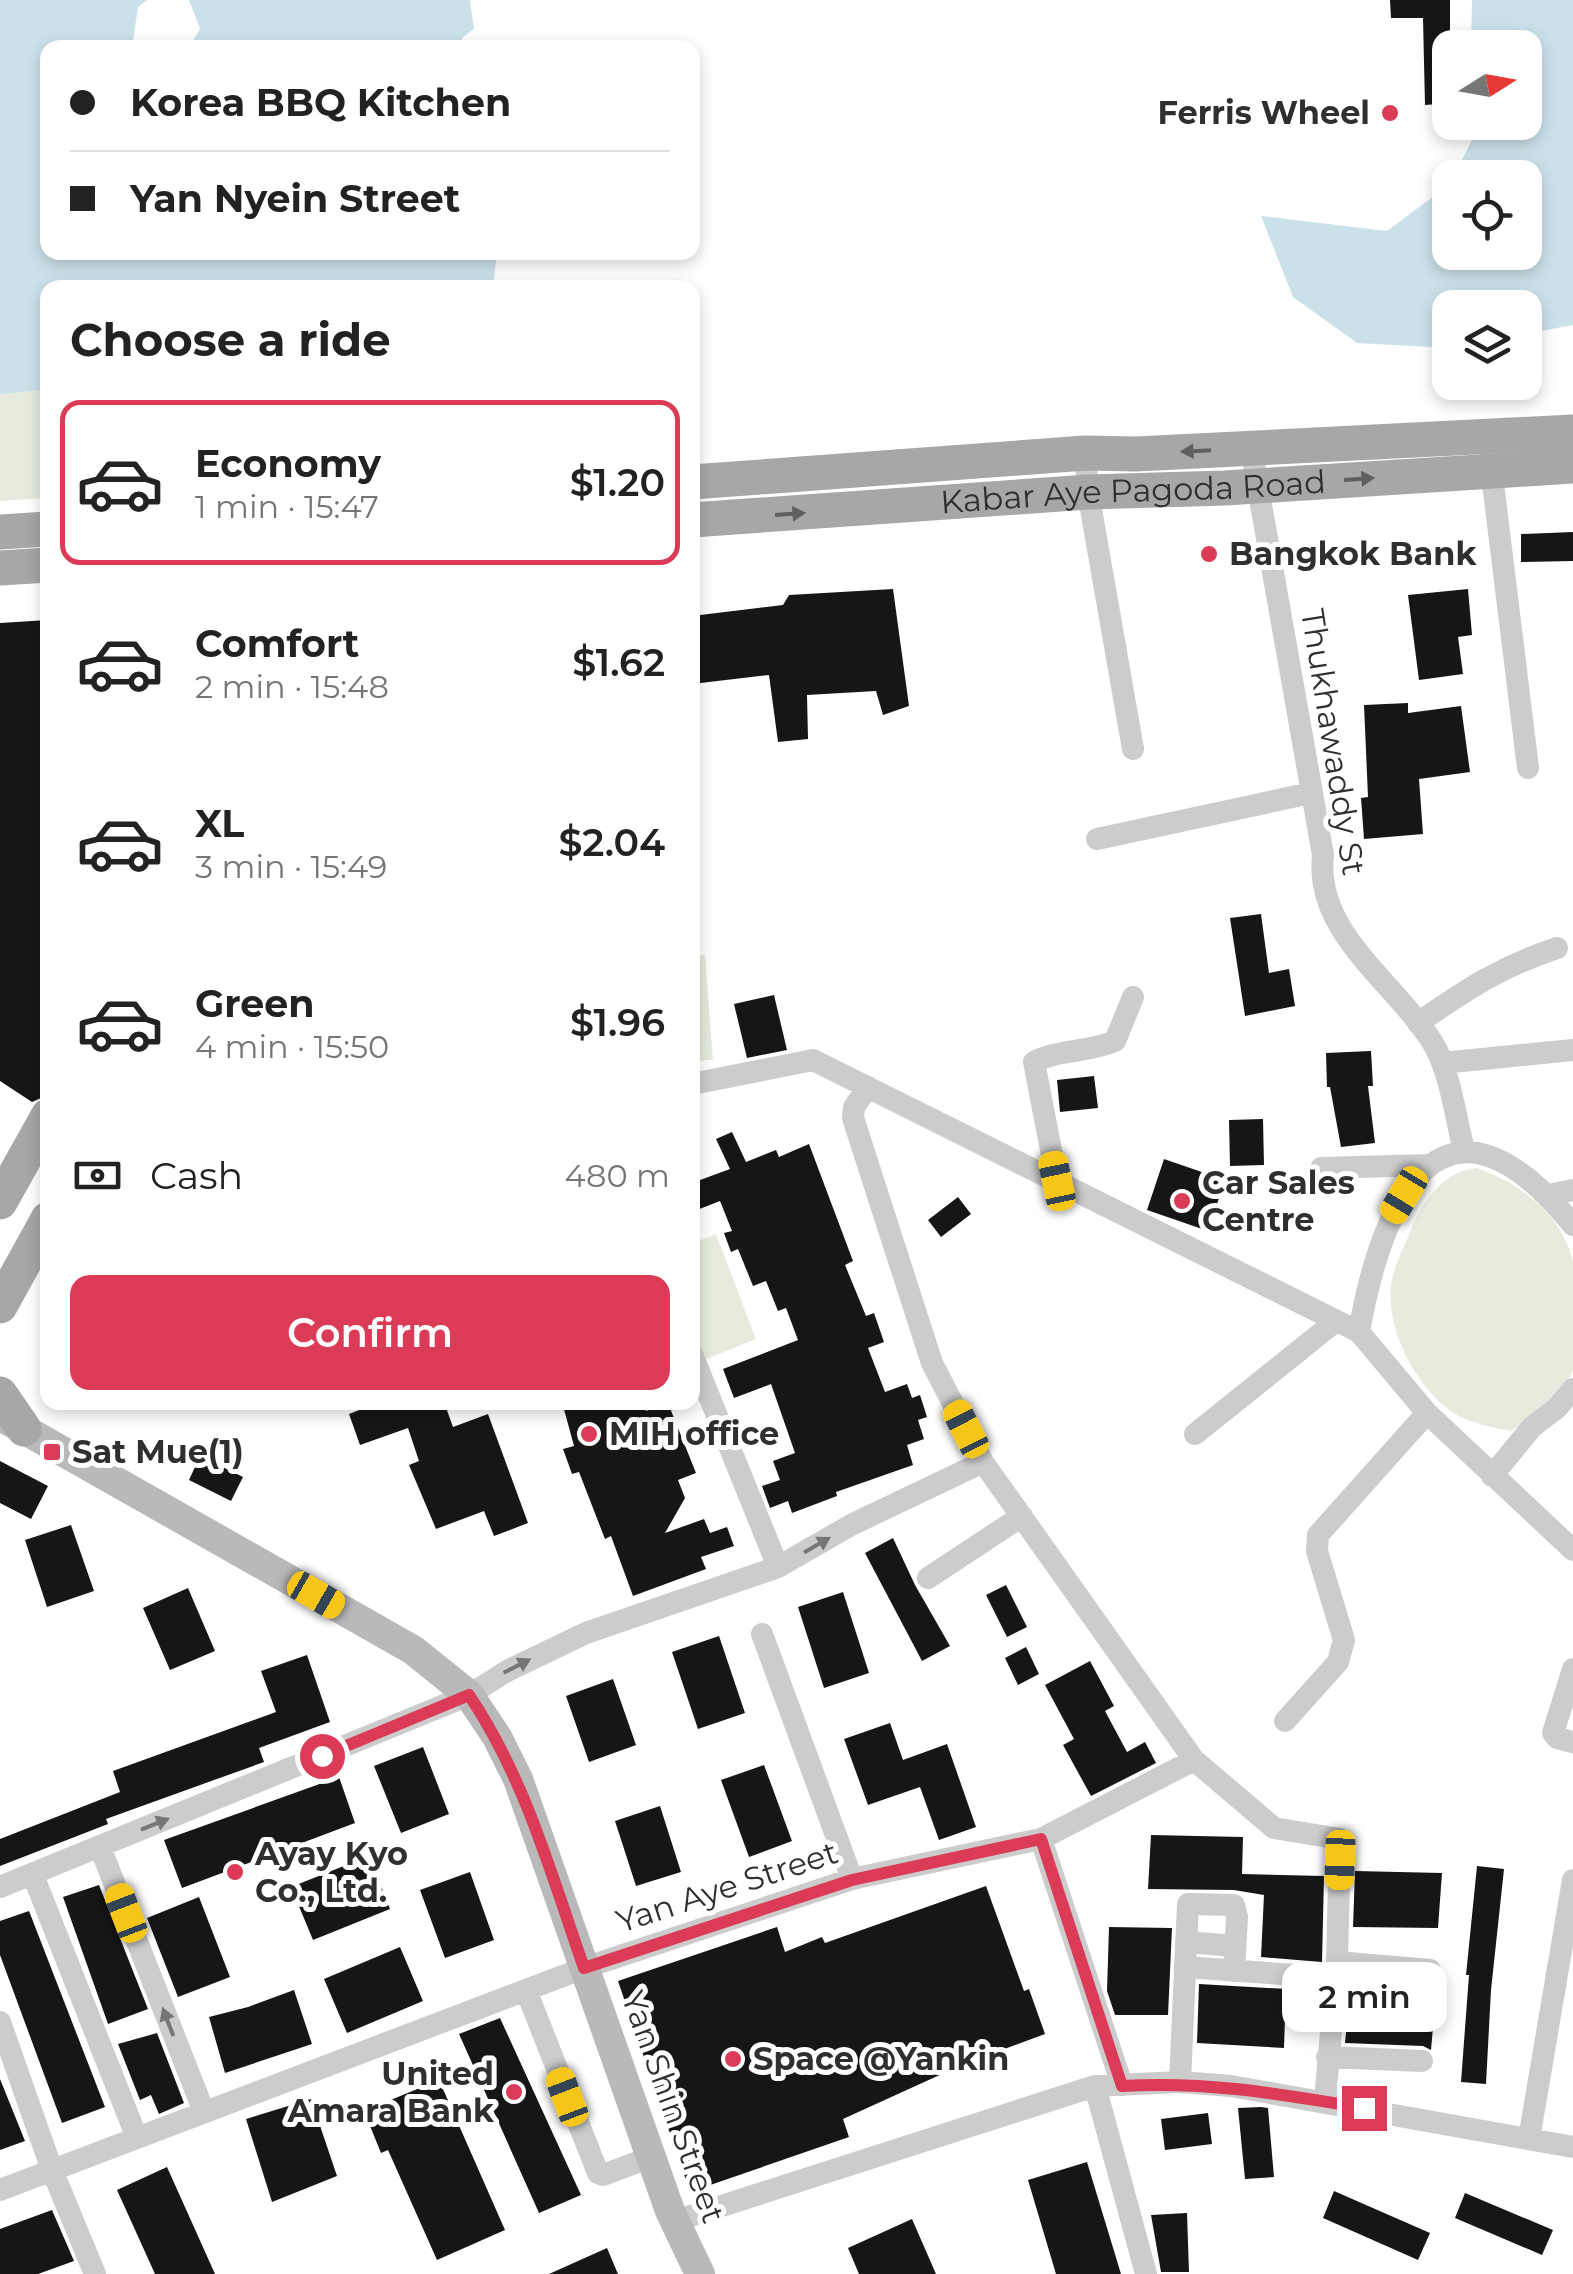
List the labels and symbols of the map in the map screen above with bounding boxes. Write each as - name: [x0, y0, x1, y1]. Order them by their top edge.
- north arrow: [1432, 30, 1542, 140]
- place label: Ferris Wheel: [1157, 93, 1370, 132]
- marker: Ferris Wheel: [1379, 102, 1401, 124]
- one-way arrow: [1180, 443, 1211, 459]
- street label: Kabar Aye Pagoda Road: [939, 462, 1327, 521]
- one-way arrow: [1343, 471, 1375, 487]
- one-way arrow: [774, 505, 806, 521]
- place label: Bangkok Bank: [1229, 534, 1477, 573]
- marker: Bangkok Bank: [1198, 543, 1220, 565]
- street label: Thukhawaddy St: [1293, 606, 1374, 878]
- car: [1036, 1149, 1078, 1213]
- car: [1376, 1162, 1432, 1228]
- place label: Car Sales Centre: [1202, 1163, 1355, 1239]
- marker: Car Sales Centre: [1171, 1190, 1193, 1212]
- car: [939, 1395, 993, 1463]
- place label: MIH office: [609, 1414, 779, 1453]
- marker: MIH office: [578, 1423, 600, 1445]
- place label: Sat Mue(1): [72, 1432, 244, 1471]
- marker: Sat Mue(1): [41, 1441, 63, 1463]
- one-way arrow: [803, 1536, 831, 1554]
- car: [283, 1567, 349, 1623]
- one-way arrow: [502, 1658, 531, 1675]
- route start: [300, 1734, 345, 1779]
- one-way arrow: [140, 1816, 170, 1832]
- car: [1324, 1829, 1356, 1891]
- street label: Yan Aye Street: [611, 1832, 843, 1941]
- place label: Ayay Kyo Co., Ltd.: [254, 1834, 408, 1910]
- marker: Ayay Kyo Co., Ltd.: [224, 1861, 246, 1883]
- car: [101, 1880, 151, 1946]
- callout: 2 min: [1282, 1963, 1446, 2033]
- street label: Yan Shin Street: [613, 1986, 733, 2228]
- one-way arrow: [160, 2006, 176, 2036]
- place label: Space @Yankin: [753, 2039, 1009, 2078]
- marker: Space @Yankin: [722, 2048, 744, 2070]
- place label: United Amara Bank: [287, 2054, 495, 2130]
- car: [542, 2064, 592, 2130]
- marker: United Amara Bank: [503, 2081, 525, 2103]
- route end: [1342, 2086, 1387, 2131]

